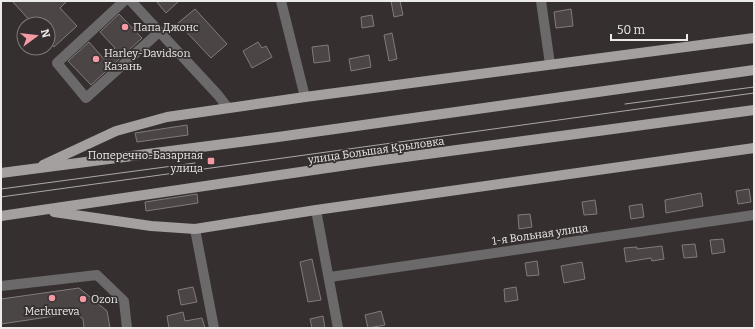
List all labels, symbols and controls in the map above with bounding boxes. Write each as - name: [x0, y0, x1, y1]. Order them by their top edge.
- north arrow: [16, 16, 56, 56]
- scale bar: [611, 16, 687, 42]
- place label: Папа Джонс: [133, 21, 199, 34]
- marker: Папа Джонс: [120, 22, 130, 32]
- text: 50 m: [617, 23, 646, 37]
- text: N: [38, 28, 53, 40]
- place label: Harley-Davidson Казань: [104, 47, 190, 73]
- marker: Harley-Davidson Казань: [91, 54, 101, 64]
- street label: улица Большая Крыловка: [306, 134, 445, 167]
- place label: Поперечно-Базарная улица: [88, 149, 203, 175]
- marker: Поперечно-Базарная улица: [206, 156, 216, 166]
- street label: 1-я Вольная улица: [491, 221, 589, 248]
- marker: Merkureva: [47, 293, 57, 303]
- place label: Ozon: [91, 293, 118, 306]
- marker: Ozon: [78, 294, 88, 304]
- place label: Merkureva: [24, 305, 80, 318]

